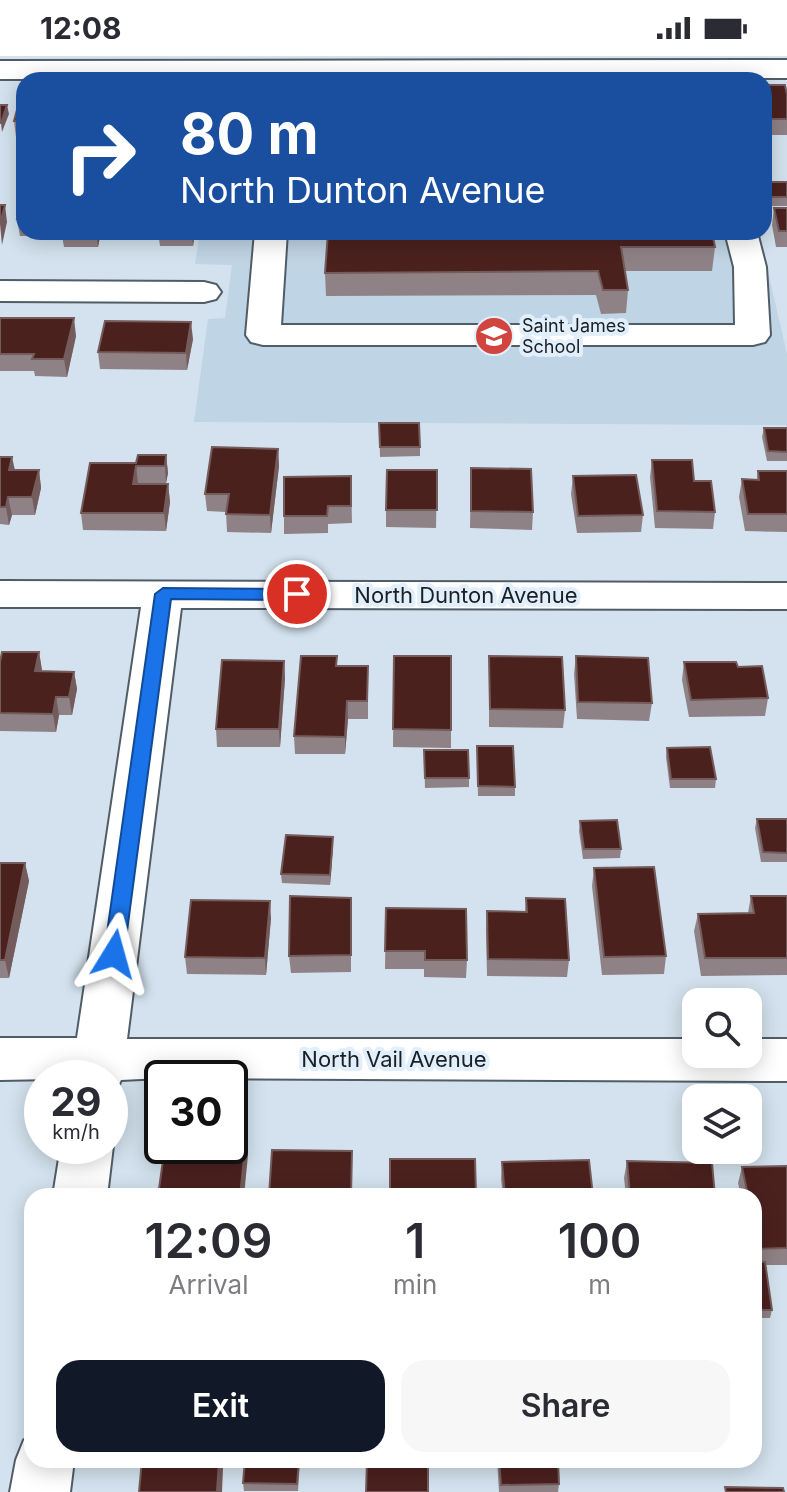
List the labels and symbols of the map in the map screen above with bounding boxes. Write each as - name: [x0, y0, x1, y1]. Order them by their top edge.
- school or university icon: Saint James School: [473, 315, 515, 357]
- place label: Saint James School: [522, 315, 626, 357]
- pin: [263, 560, 331, 628]
- street label: North Dunton Avenue: [354, 582, 578, 608]
- position arrow: [72, 912, 156, 996]
- street label: North Vail Avenue: [301, 1046, 487, 1072]
- speed limit sign: 30: [144, 1060, 248, 1164]

